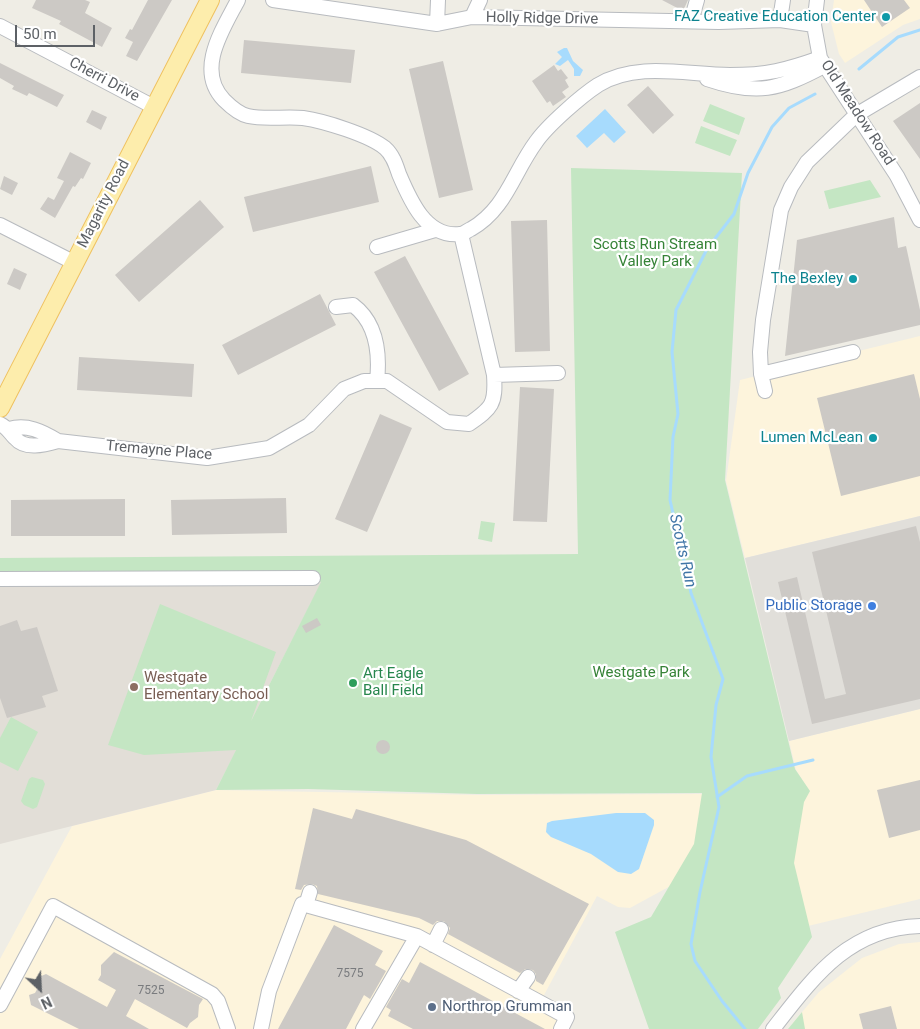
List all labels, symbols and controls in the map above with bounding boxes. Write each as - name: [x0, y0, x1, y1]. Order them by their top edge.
- place label: FAZ Creative Education Center: [674, 8, 876, 26]
- street label: Holly Ridge Drive: [486, 9, 598, 29]
- marker: FAZ Creative Education Center: [880, 11, 892, 23]
- scale bar: [18, 15, 98, 47]
- text: 50 m: [23, 25, 57, 43]
- street label: Cherri Drive: [66, 54, 142, 106]
- street label: Old Meadow Road: [816, 57, 898, 169]
- street label: Magarity Road: [74, 157, 134, 251]
- park label: Scotts Run Stream Valley Park: [593, 236, 717, 271]
- place label: The Bexley: [771, 270, 843, 288]
- marker: The Bexley: [847, 273, 859, 285]
- place label: Lumen McLean: [760, 429, 863, 447]
- marker: Lumen McLean: [867, 432, 879, 444]
- street label: Tremayne Place: [105, 437, 213, 465]
- water label: Scotts Run: [664, 512, 700, 590]
- place label: Public Storage: [765, 597, 862, 615]
- marker: Public Storage: [866, 600, 878, 612]
- park label: Westgate Park: [592, 664, 690, 682]
- place label: Art Eagle Ball Field: [363, 665, 424, 700]
- place label: Westgate Elementary School: [144, 669, 268, 704]
- marker: Art Eagle Ball Field: [347, 677, 359, 689]
- marker: Westgate Elementary School: [128, 681, 140, 693]
- north arrow: [15, 964, 65, 1014]
- house number: 7575: [337, 967, 363, 981]
- house number: 7525: [138, 984, 164, 998]
- text: N: [38, 993, 54, 1012]
- place label: Northrop Grumman: [442, 998, 572, 1016]
- marker: Northrop Grumman: [426, 1001, 438, 1013]

